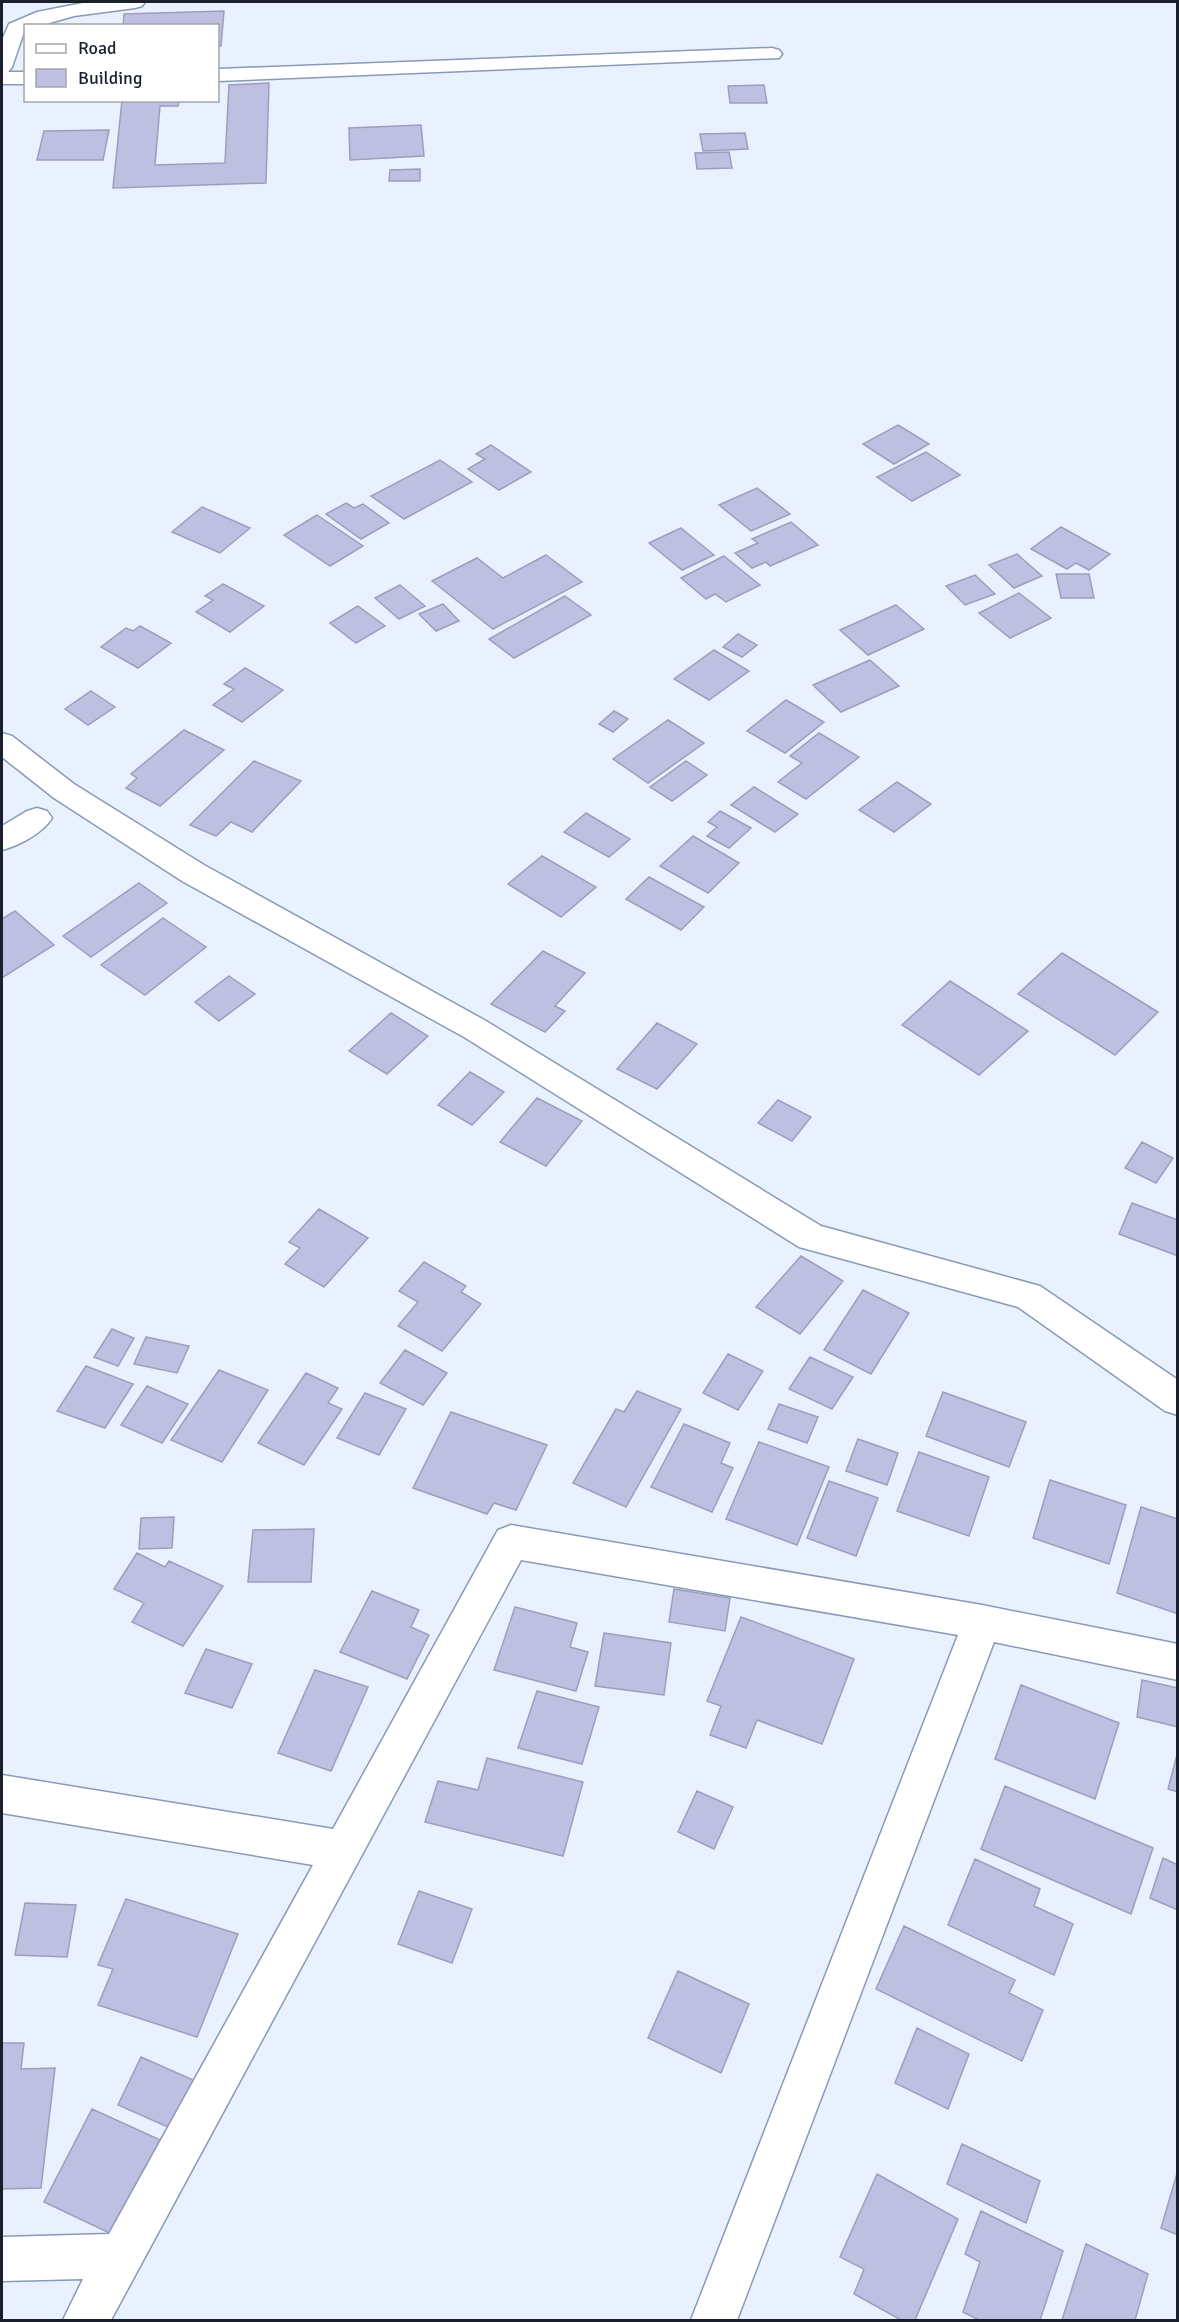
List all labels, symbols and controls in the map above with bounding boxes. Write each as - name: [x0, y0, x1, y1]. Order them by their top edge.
- legend: [24, 24, 219, 102]
- text: Road: [78, 37, 117, 59]
- text: Building: [78, 67, 142, 89]

